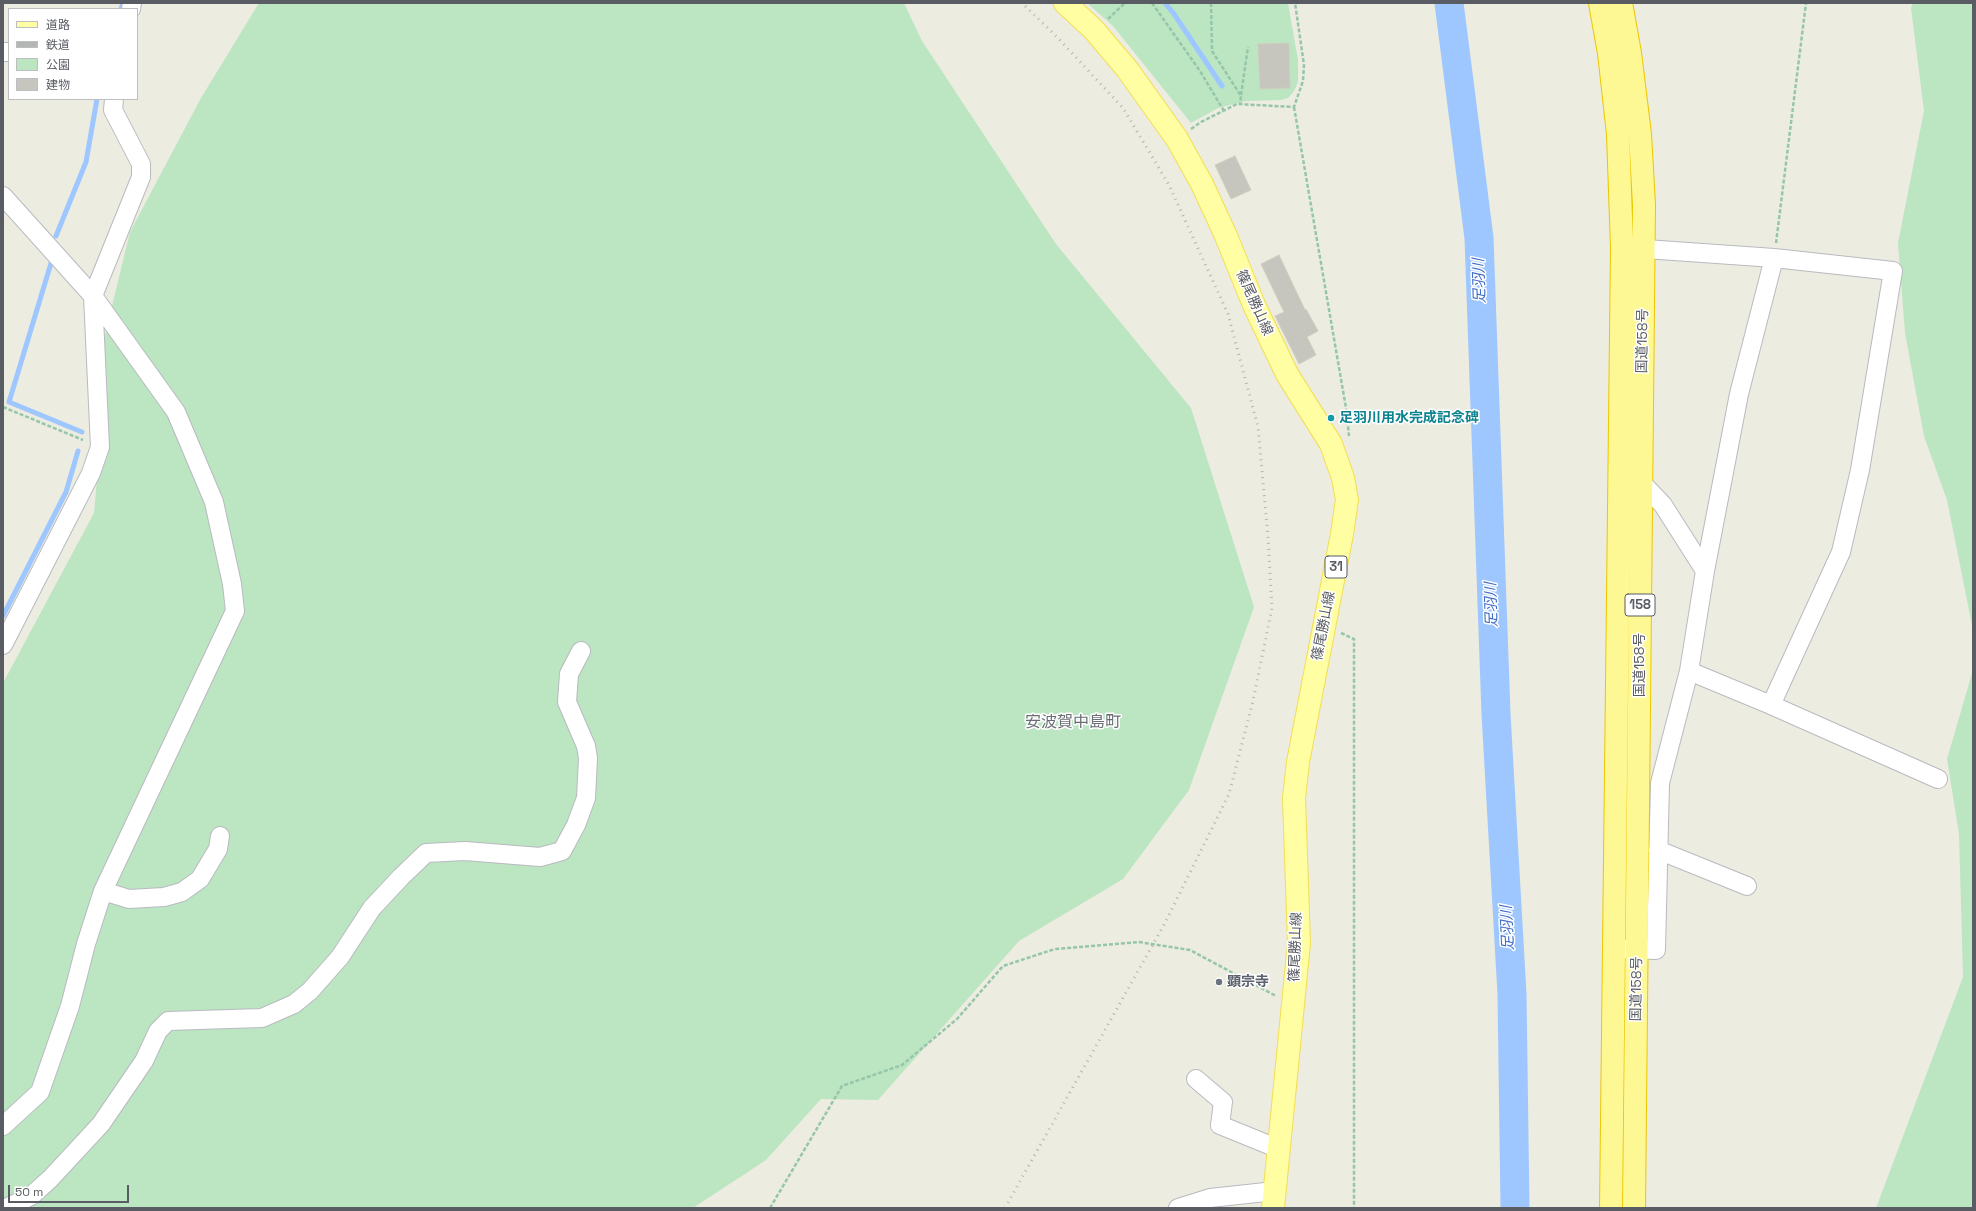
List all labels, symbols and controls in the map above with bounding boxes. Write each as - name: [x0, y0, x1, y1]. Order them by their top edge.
- legend: [8, 8, 138, 100]
- text: 道路: [46, 17, 70, 33]
- text: 鉄道: [46, 37, 70, 53]
- text: 公園: [46, 57, 70, 73]
- text: 建物: [46, 77, 70, 93]
- water label: 足羽川: [1470, 258, 1490, 304]
- street label: 篠尾勝山線: [1232, 268, 1276, 338]
- street label: 国道158号: [1634, 308, 1652, 374]
- place label: 足羽川用水完成記念碑: [1339, 410, 1479, 426]
- marker: 足羽川用水完成記念碑: [1326, 413, 1336, 423]
- road number: 31: [1325, 556, 1347, 578]
- water label: 足羽川: [1482, 582, 1502, 628]
- street label: 篠尾勝山線: [1309, 590, 1339, 662]
- road number: 158: [1625, 594, 1655, 616]
- street label: 国道158号: [1632, 633, 1648, 697]
- district label: 安波賀中島町: [1025, 713, 1121, 733]
- water label: 足羽川: [1498, 905, 1518, 951]
- street label: 篠尾勝山線: [1286, 912, 1306, 982]
- street label: 国道158号: [1628, 956, 1646, 1022]
- place label: 顕宗寺: [1227, 974, 1269, 990]
- marker: 顕宗寺: [1214, 977, 1224, 987]
- scale bar: [10, 1177, 131, 1203]
- text: 50 m: [15, 1184, 43, 1200]

